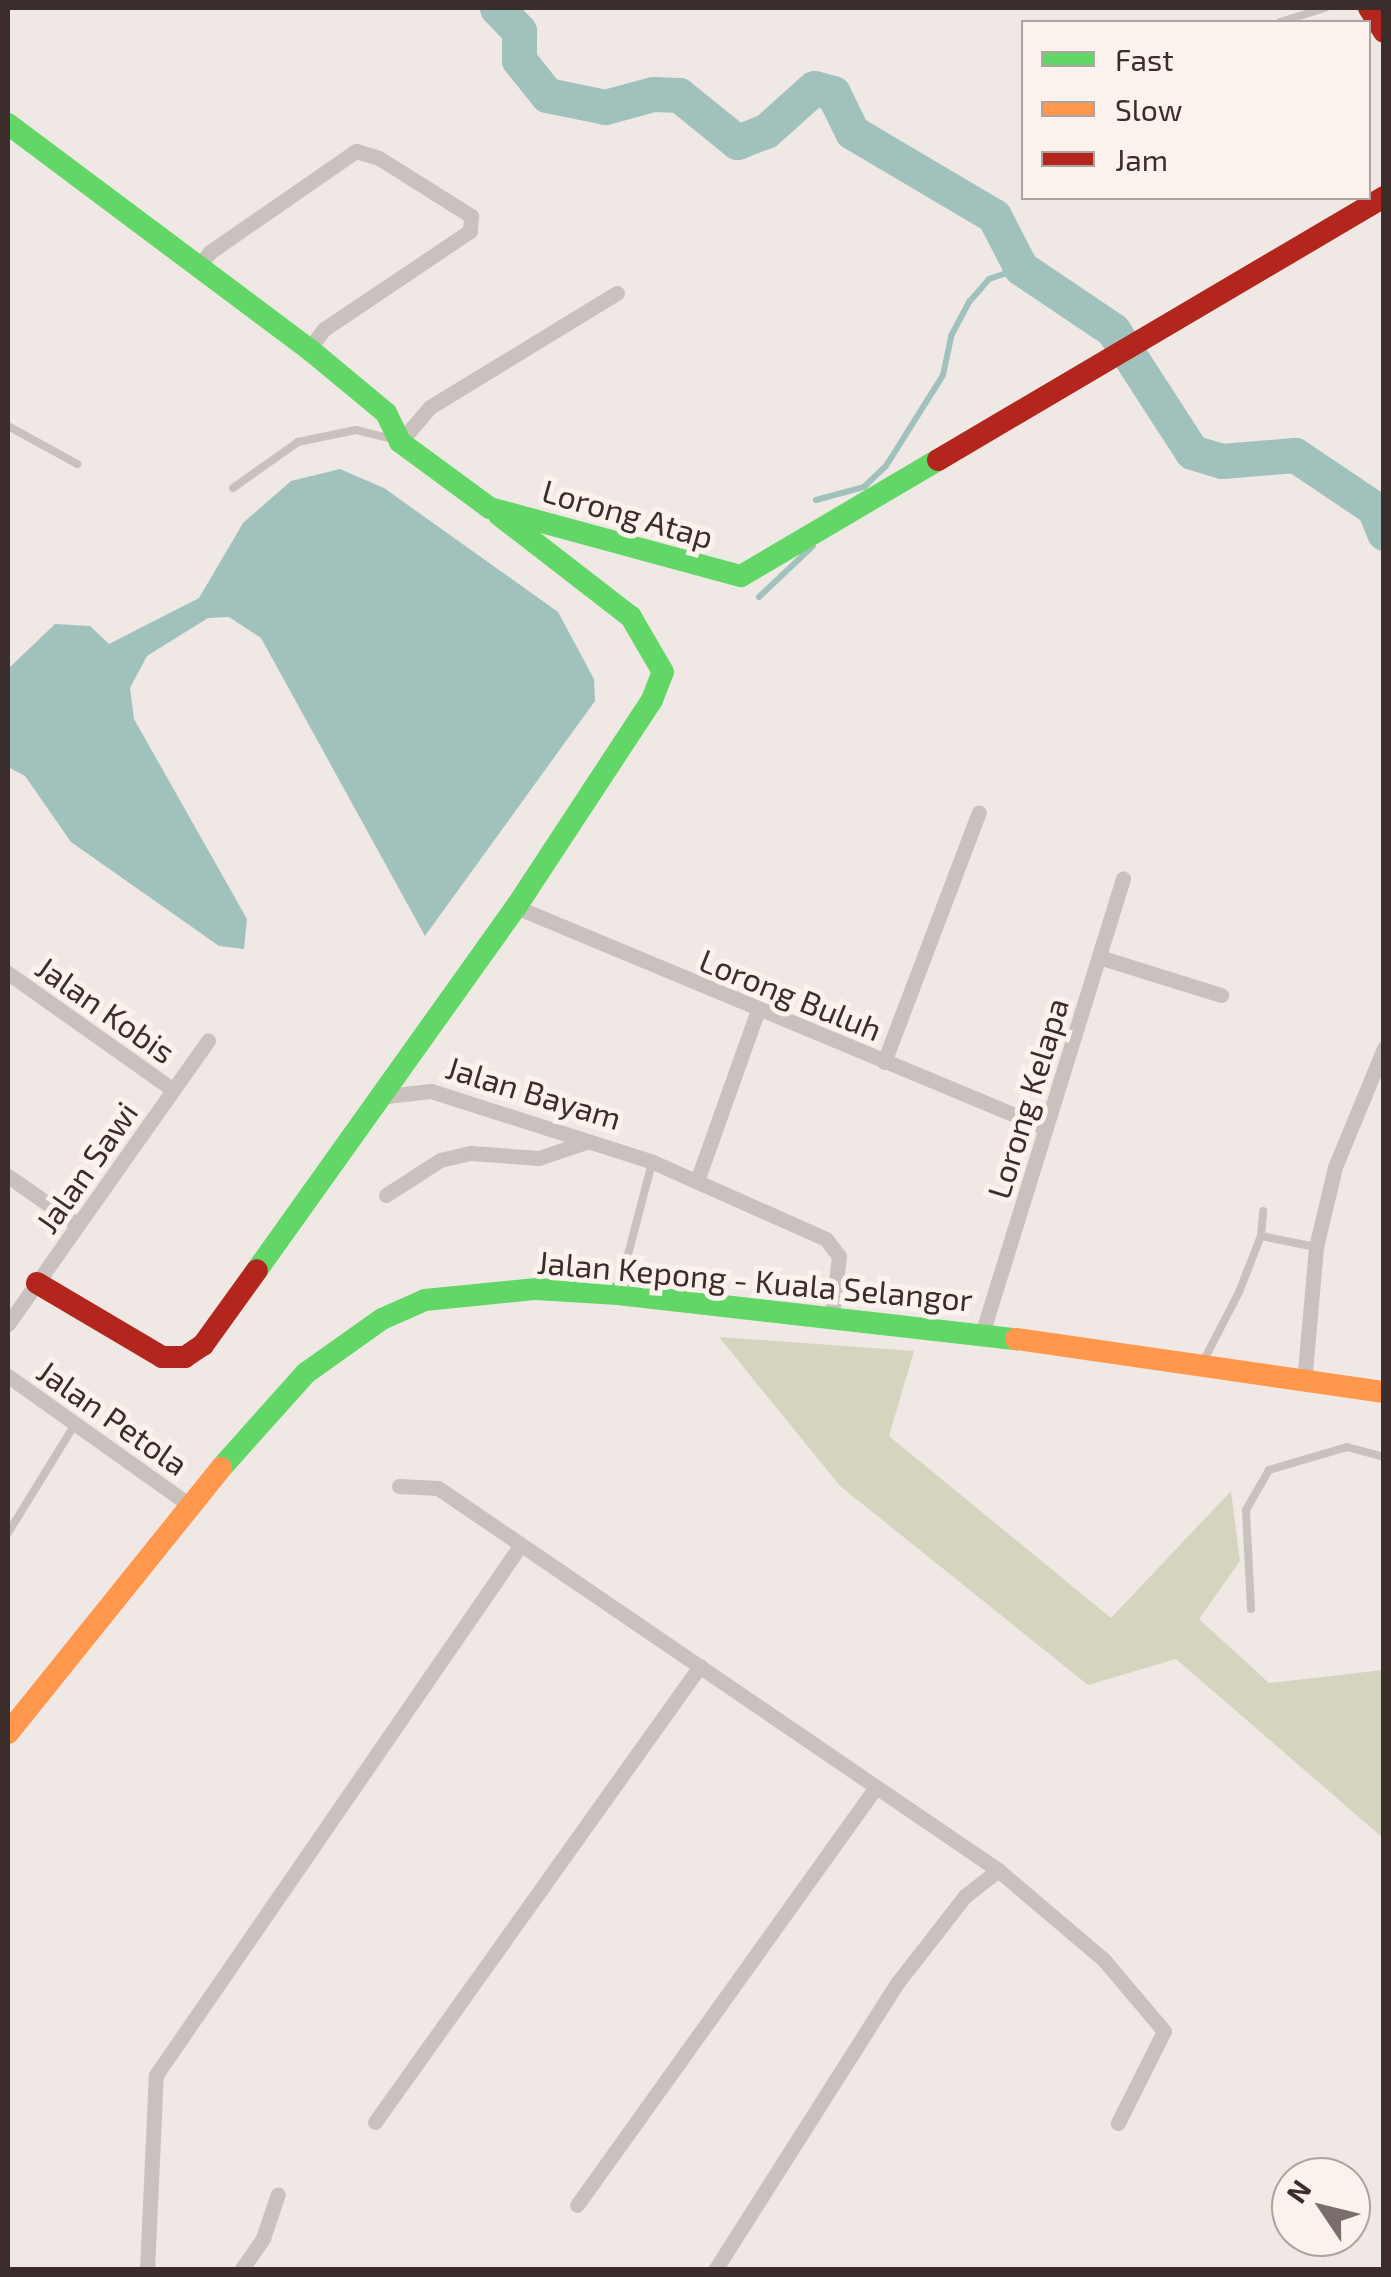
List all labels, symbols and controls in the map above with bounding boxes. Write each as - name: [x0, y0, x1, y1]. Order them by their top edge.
- legend: [1021, 20, 1371, 200]
- text: Fast: [1115, 41, 1174, 77]
- text: Slow: [1115, 91, 1182, 127]
- text: Jam: [1115, 141, 1168, 177]
- street label: Lorong Atap: [538, 470, 718, 556]
- street label: Lorong Buluh: [694, 940, 888, 1048]
- street label: Jalan Kobis: [29, 947, 183, 1071]
- street label: Lorong Kelapa: [978, 993, 1076, 1203]
- street label: Jalan Bayam: [442, 1047, 626, 1137]
- street label: Jalan Sawi: [27, 1094, 145, 1240]
- street label: Jalan Kepong - Kuala Selangor: [536, 1242, 974, 1318]
- street label: Jalan Petola: [30, 1351, 196, 1483]
- north arrow: [1271, 2157, 1371, 2257]
- text: N: [1278, 2173, 1318, 2209]

